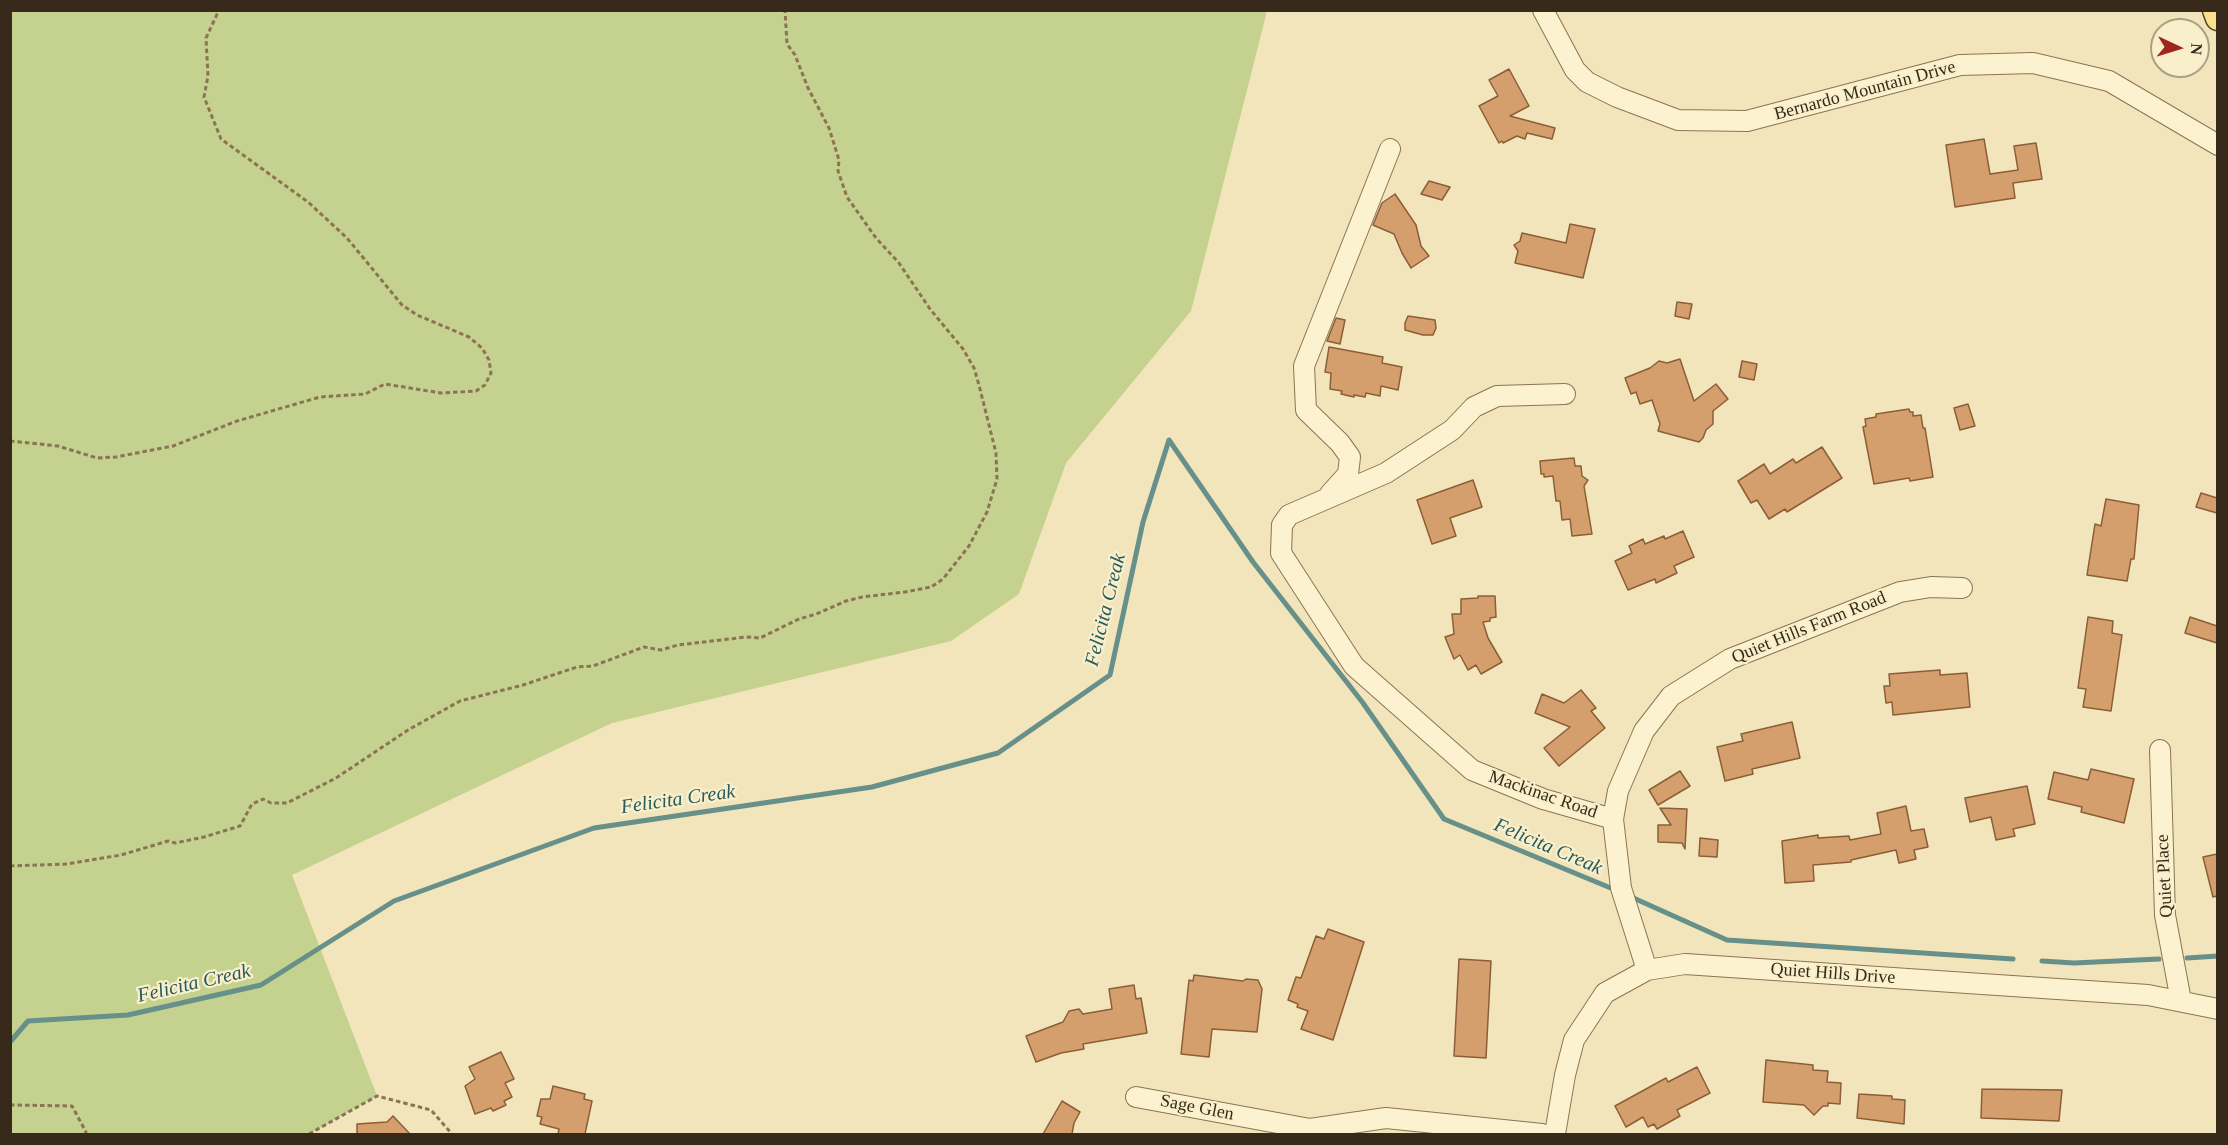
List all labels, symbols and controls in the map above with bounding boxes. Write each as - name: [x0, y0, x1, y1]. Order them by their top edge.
- north arrow: [2150, 18, 2210, 78]
- text: N: [2188, 43, 2205, 56]
- street label: Bernardo Mountain Drive: [1772, 56, 1958, 126]
- water label: Felicita Creak: [1080, 551, 1132, 669]
- street label: Quiet Hills Farm Road: [1729, 587, 1889, 669]
- street label: Mackinac Road: [1486, 766, 1600, 824]
- water label: Felicita Creak: [619, 780, 737, 820]
- water label: Felicita Creak: [1490, 813, 1606, 881]
- street label: Quiet Place: [2152, 834, 2178, 918]
- water label: Felicita Creak: [135, 959, 253, 1009]
- street label: Quiet Hills Drive: [1770, 959, 1896, 989]
- street label: Sage Glen: [1158, 1090, 1236, 1126]

